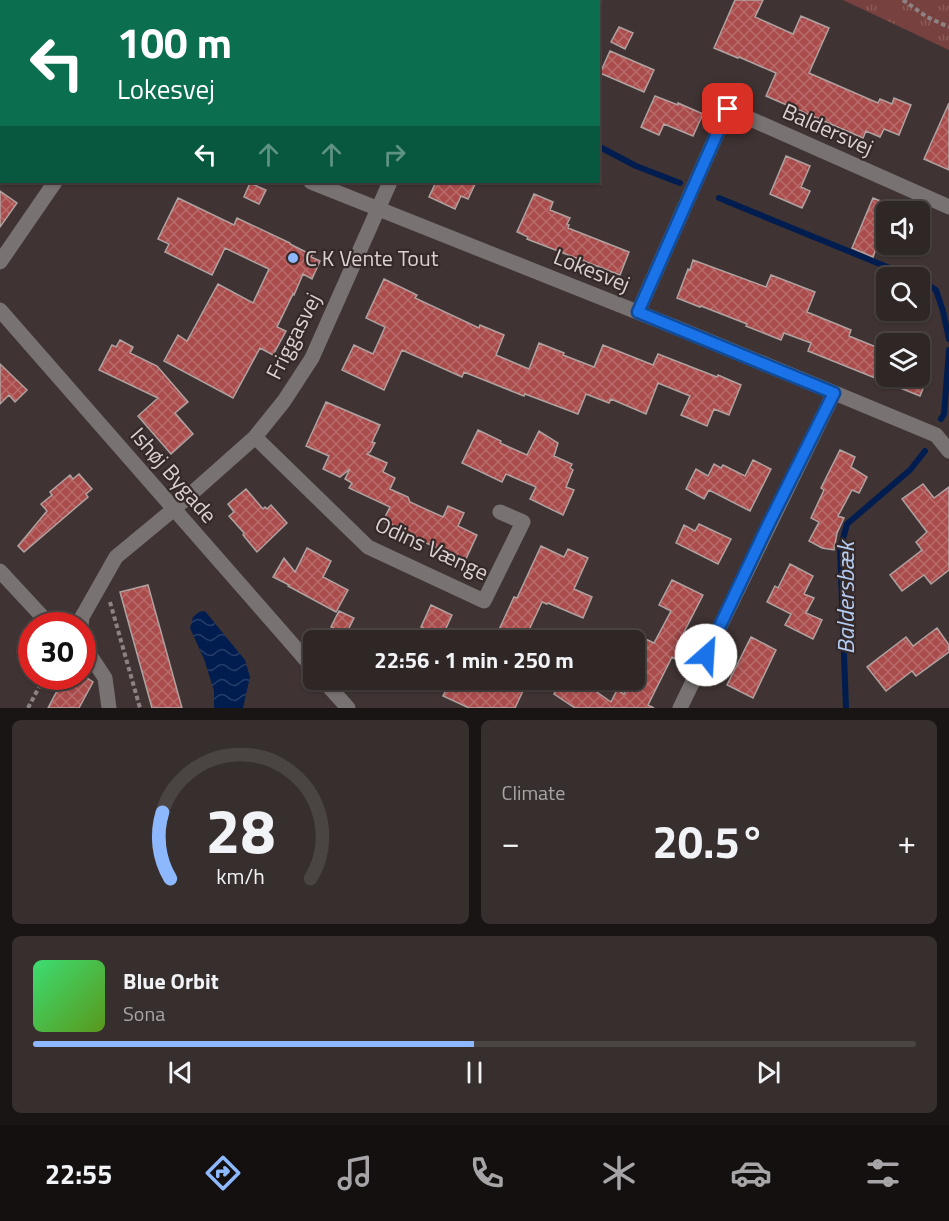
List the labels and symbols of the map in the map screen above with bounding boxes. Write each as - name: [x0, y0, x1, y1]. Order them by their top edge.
- pin: [702, 83, 753, 134]
- street label: Baldersvej: [777, 94, 879, 164]
- street label: Lokesvej: [549, 239, 635, 301]
- place label: C K Vente Tout: [305, 241, 439, 275]
- marker: C K Vente Tout: [286, 251, 300, 265]
- street label: Friggasvej: [257, 287, 329, 385]
- street label: Ishøj Bygade: [123, 419, 225, 531]
- street label: Odins Vænge: [370, 507, 494, 589]
- water label: Baldersbæk: [827, 538, 863, 654]
- speed limit sign: 30: [18, 612, 96, 690]
- position arrow: [674, 623, 738, 687]

